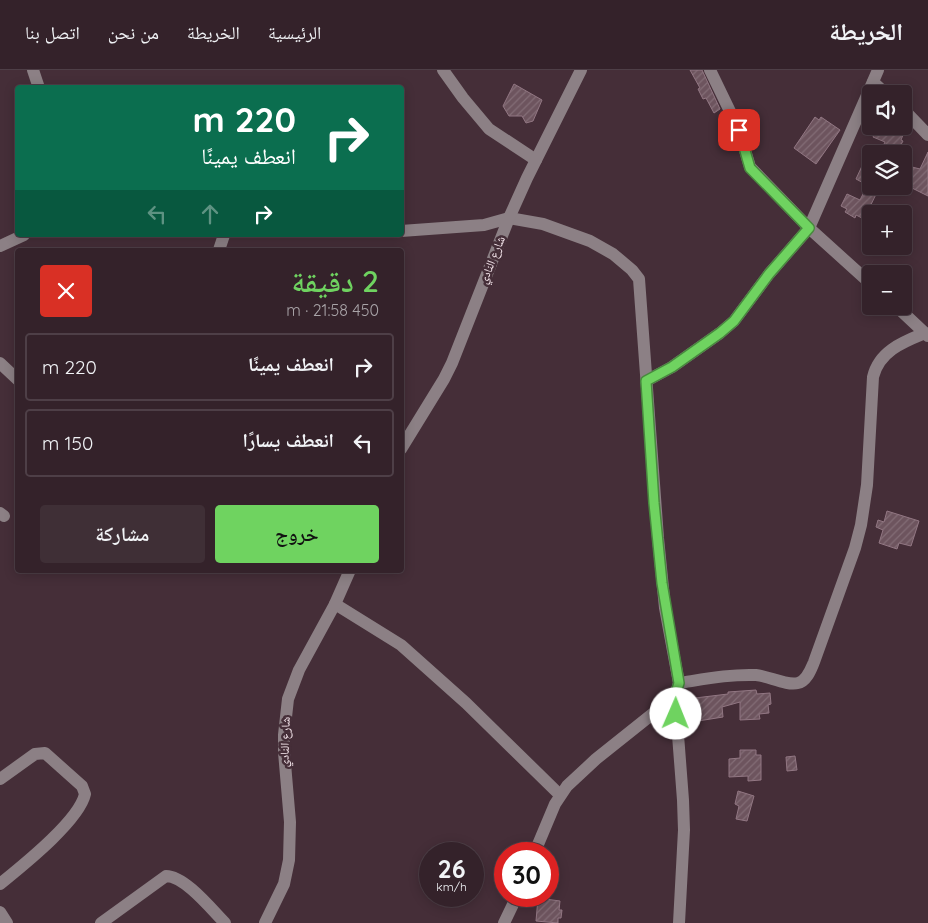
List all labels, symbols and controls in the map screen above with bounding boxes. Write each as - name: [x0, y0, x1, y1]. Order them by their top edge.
- text: الخريطة: [829, 16, 903, 46]
- text: اتصل بنا: [25, 21, 80, 44]
- text: من نحن: [108, 21, 159, 44]
- text: الخريطة: [187, 21, 240, 44]
- text: الرئيسية: [268, 21, 321, 44]
- map controls: [862, 85, 912, 315]
- button: sound: [862, 85, 912, 135]
- text: 220 m: [193, 97, 296, 141]
- icon: right: [314, 105, 379, 170]
- pin: [718, 109, 760, 151]
- icon: arrive: [725, 116, 753, 144]
- text: انعطف يمينًا: [201, 142, 296, 170]
- button: layers: [862, 145, 912, 195]
- icon: left: [143, 200, 171, 228]
- icon: ahead: [196, 200, 224, 228]
- icon: right: [249, 200, 277, 228]
- button: +: [862, 205, 912, 255]
- street label: شارع النادي: [475, 234, 511, 287]
- text: 2 دقيقة: [291, 262, 379, 300]
- button: close: [40, 265, 92, 317]
- button: −: [862, 265, 912, 315]
- text: 450 m · 21:58: [286, 300, 379, 320]
- text: انعطف يمينًا: [248, 352, 334, 376]
- icon: right: [349, 353, 377, 381]
- text: 220 m: [42, 355, 97, 379]
- text: انعطف يسارًا: [243, 428, 334, 452]
- icon: left: [349, 429, 377, 457]
- text: 150 m: [42, 431, 93, 455]
- button: مشاركة: [40, 505, 205, 563]
- button: خروج: [215, 505, 379, 563]
- position arrow: [649, 687, 701, 739]
- street label: شارع النادي: [276, 716, 296, 768]
- speed limit sign: 30: [494, 842, 559, 907]
- text: 26: [437, 853, 466, 884]
- text: km/h: [436, 879, 467, 894]

